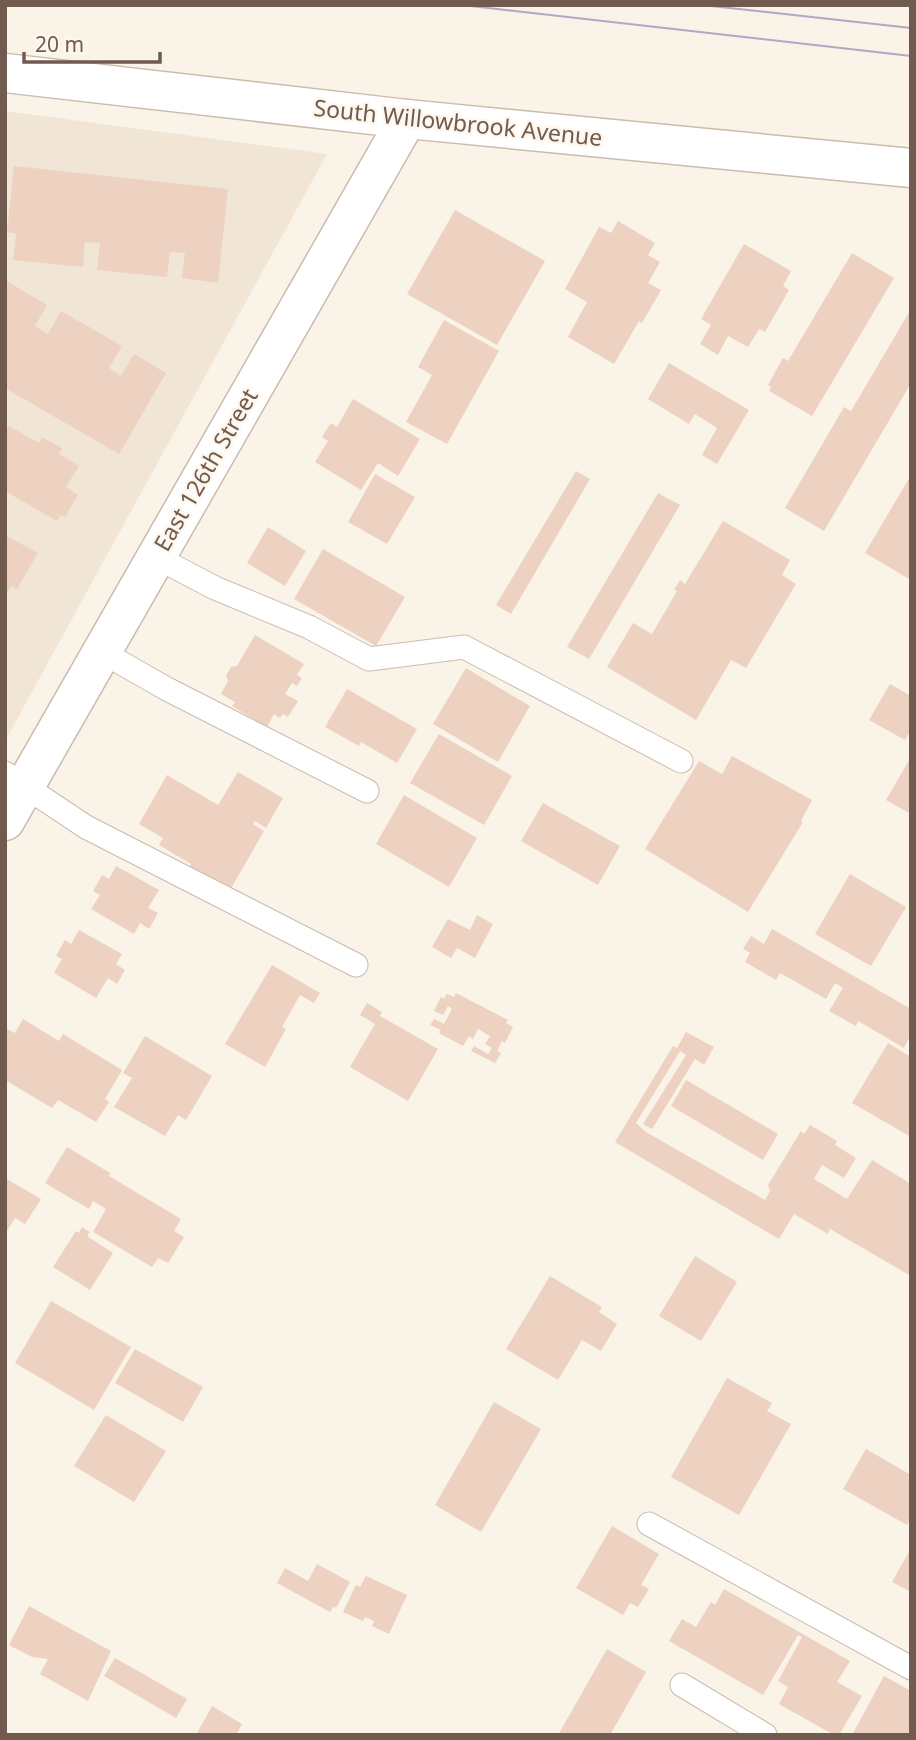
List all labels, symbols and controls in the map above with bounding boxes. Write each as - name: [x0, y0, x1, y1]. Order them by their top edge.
- scale bar: [24, 21, 161, 65]
- text: 20 m: [35, 30, 84, 58]
- street label: South Willowbrook Avenue: [312, 91, 604, 153]
- street label: East 126th Street: [145, 382, 265, 557]

